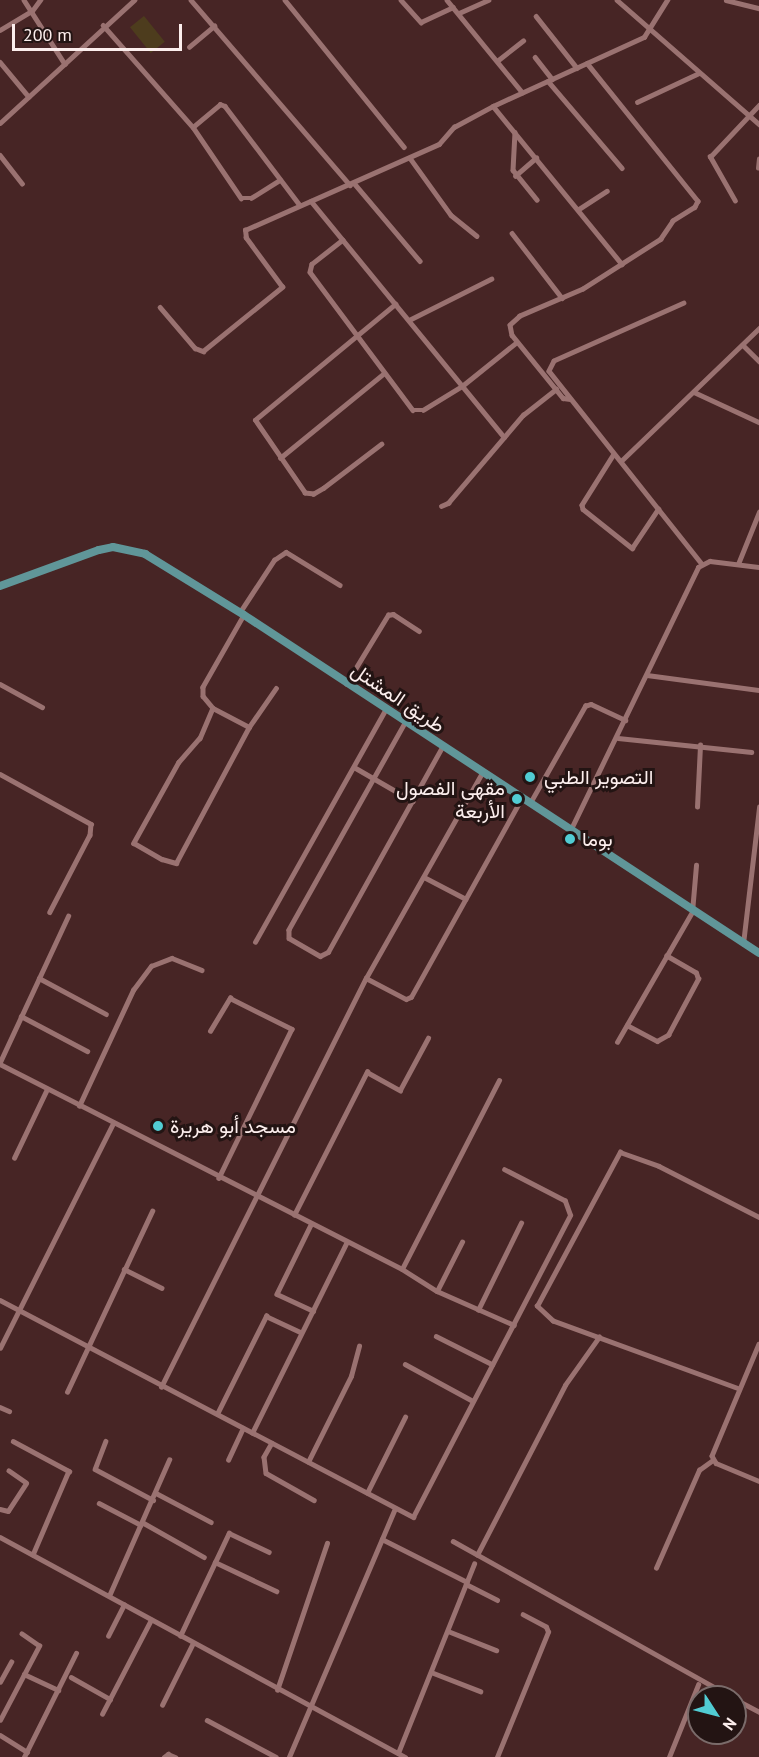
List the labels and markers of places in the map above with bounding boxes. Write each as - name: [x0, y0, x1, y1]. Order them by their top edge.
- place label: التصوير الطبي: [544, 765, 653, 789]
- marker: التصوير الطبي: [521, 768, 539, 786]
- place label: مقهى الفصول الأربعة: [396, 776, 505, 823]
- marker: مقهى الفصول الأربعة: [510, 792, 524, 806]
- place label: بوما: [582, 827, 613, 851]
- marker: بوما: [563, 832, 577, 846]
- place label: مسجد أبو هريرة: [170, 1114, 296, 1138]
- marker: مسجد أبو هريرة: [151, 1119, 165, 1133]

